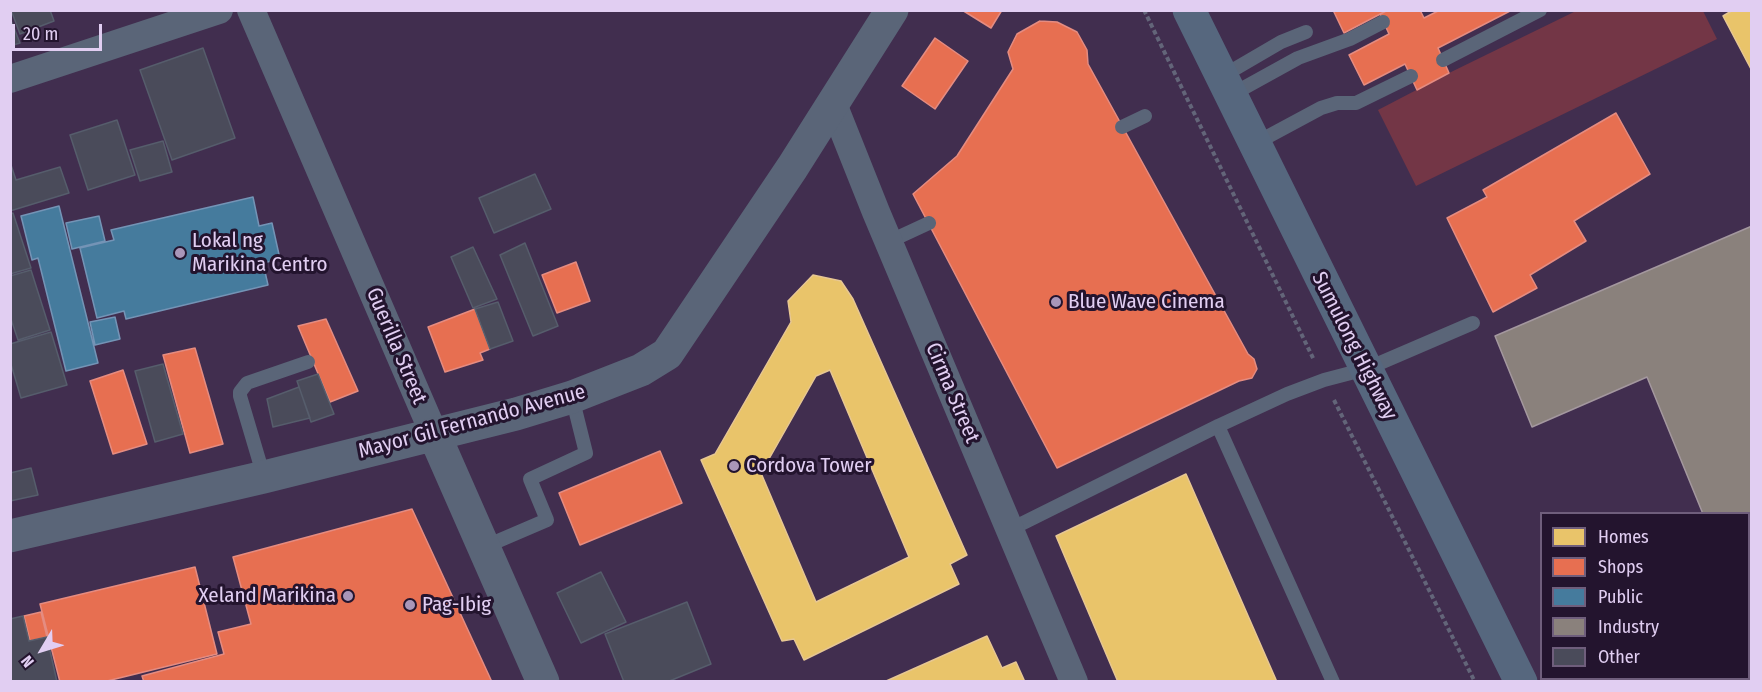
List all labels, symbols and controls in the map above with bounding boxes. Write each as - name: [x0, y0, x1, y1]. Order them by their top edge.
- scale bar: [15, 12, 105, 50]
- text: 20 m: [23, 23, 58, 45]
- place label: Lokal ng Marikina Centro: [192, 228, 328, 278]
- marker: Lokal ng Marikina Centro: [173, 246, 187, 260]
- street label: Sumulong Highway: [1306, 268, 1402, 424]
- street label: Guerilla Street: [360, 284, 432, 408]
- place label: Blue Wave Cinema: [1068, 289, 1225, 315]
- marker: Blue Wave Cinema: [1049, 295, 1063, 309]
- street label: Cirma Street: [920, 339, 984, 447]
- street label: Mayor Gil Fernando Avenue: [356, 380, 588, 464]
- place label: Cordova Tower: [746, 453, 872, 479]
- marker: Cordova Tower: [727, 459, 741, 473]
- legend: [1540, 512, 1750, 680]
- text: Homes: [1598, 526, 1649, 548]
- text: Shops: [1598, 556, 1643, 578]
- place label: Xeland Marikina: [198, 583, 336, 609]
- text: Public: [1598, 586, 1643, 608]
- marker: Xeland Marikina: [341, 589, 355, 603]
- place label: Pag-Ibig: [422, 592, 491, 618]
- marker: Pag-Ibig: [403, 598, 417, 612]
- text: Industry: [1598, 616, 1659, 638]
- north arrow: [12, 620, 72, 680]
- text: Other: [1598, 646, 1640, 668]
- text: N: [17, 652, 38, 671]

